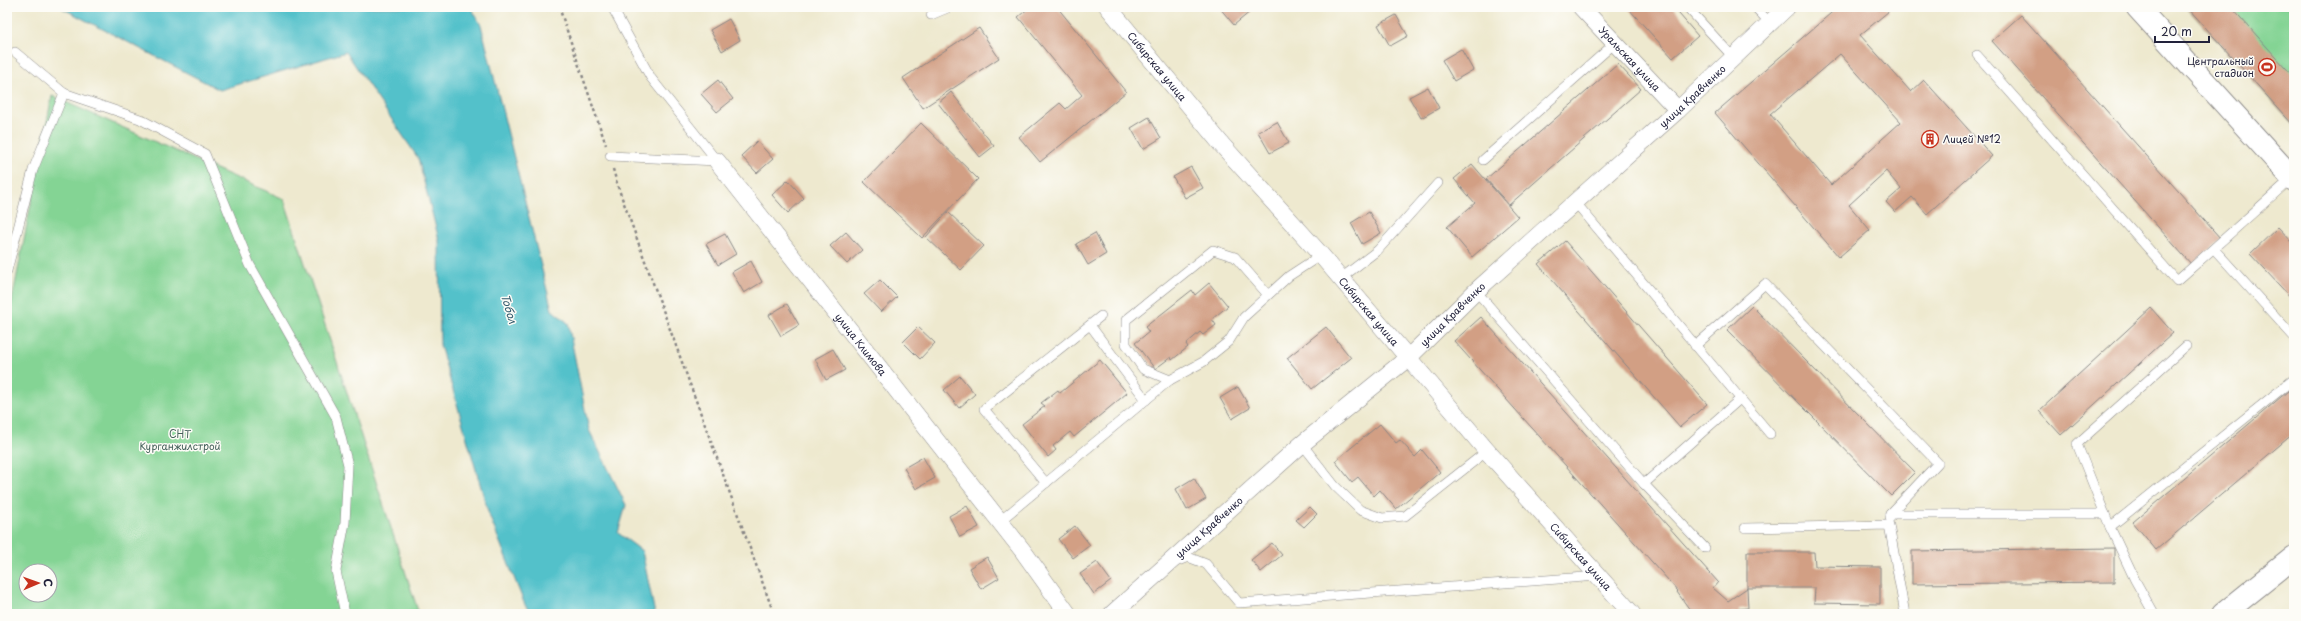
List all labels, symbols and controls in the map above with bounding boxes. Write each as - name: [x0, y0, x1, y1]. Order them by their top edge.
- scale bar: [2155, 18, 2209, 44]
- text: 20 m: [2161, 22, 2192, 40]
- street label: Уральская улица: [1596, 23, 1665, 95]
- street label: Сибирская улица: [1124, 28, 1191, 104]
- place label: Центральный стадион: [2187, 53, 2254, 80]
- sports icon: Центральный стадион: [2257, 57, 2277, 77]
- street label: улица Кравченко: [1655, 61, 1729, 131]
- building icon: Лицей №12: [1920, 129, 1940, 149]
- place label: Лицей №12: [1943, 131, 2001, 146]
- street label: Сибирская улица: [1336, 274, 1403, 349]
- street label: улица Кравченко: [1416, 278, 1489, 349]
- water label: Тобол: [497, 292, 522, 326]
- street label: улица Климова: [832, 310, 891, 379]
- park label: СНТ Курганжилстрой: [140, 426, 221, 454]
- street label: улица Кравченко: [1171, 492, 1246, 561]
- street label: Сибирская улица: [1547, 519, 1616, 594]
- north arrow: [18, 563, 58, 603]
- text: С: [40, 578, 57, 587]

